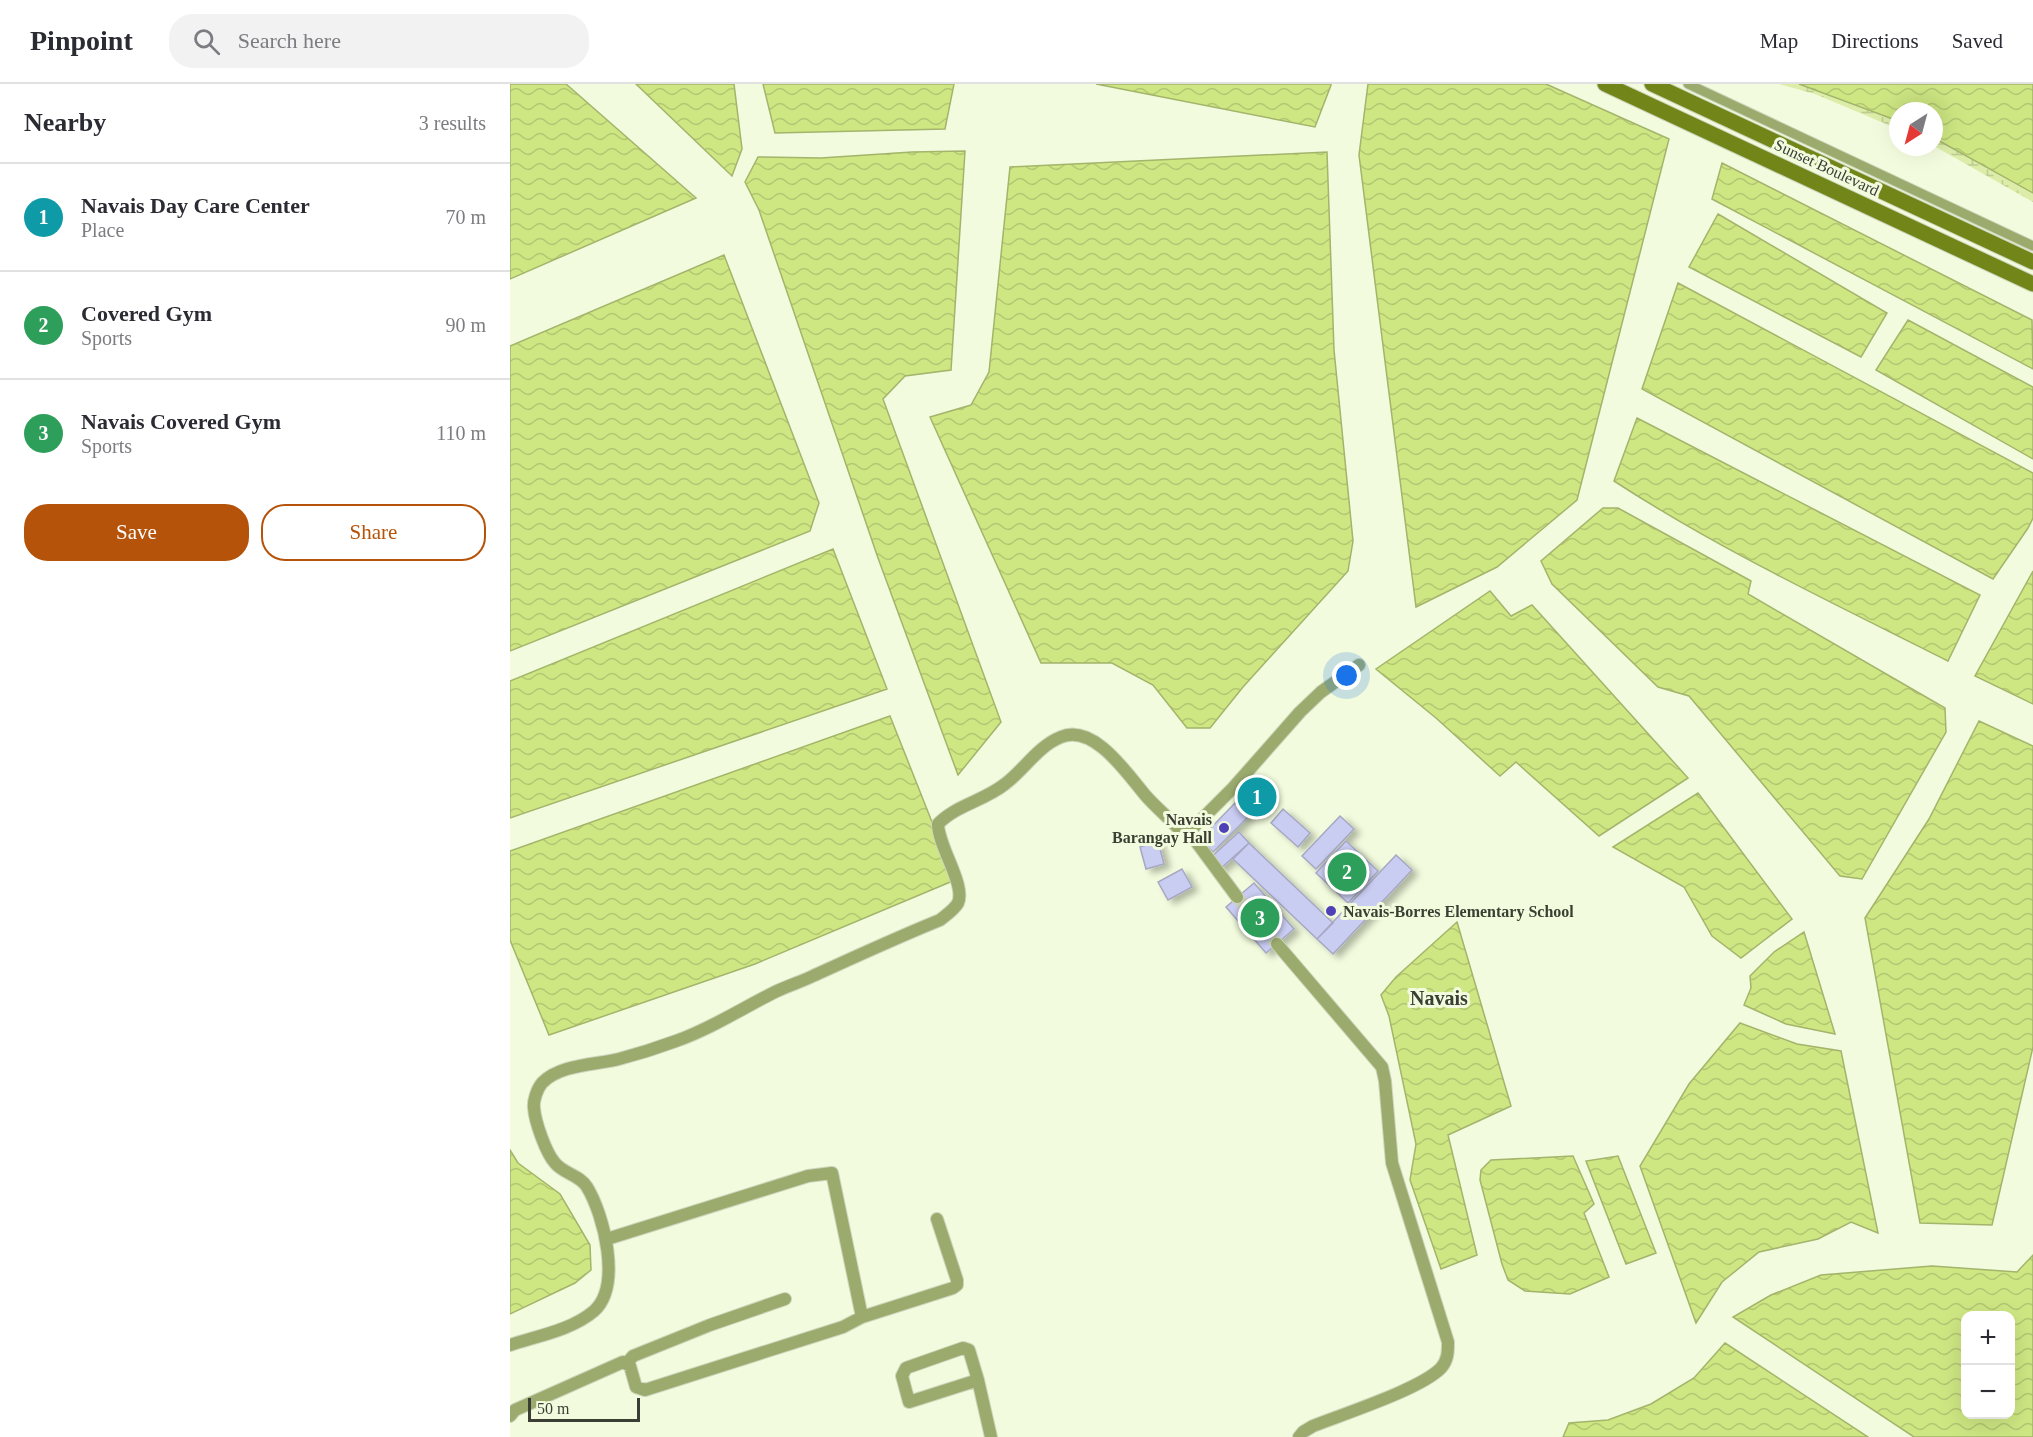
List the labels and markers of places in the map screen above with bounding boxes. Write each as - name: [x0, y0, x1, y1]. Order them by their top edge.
- pin: 1: [1238, 774, 1276, 820]
- place label: Navais Barangay Hall: [1112, 811, 1213, 847]
- marker: Navais Barangay Hall: [1217, 821, 1231, 835]
- pin: 2: [1328, 850, 1366, 894]
- pin: 3: [1240, 896, 1280, 940]
- place label: Navais-Borres Elementary School: [1343, 903, 1574, 921]
- marker: Navais-Borres Elementary School: [1324, 904, 1338, 918]

